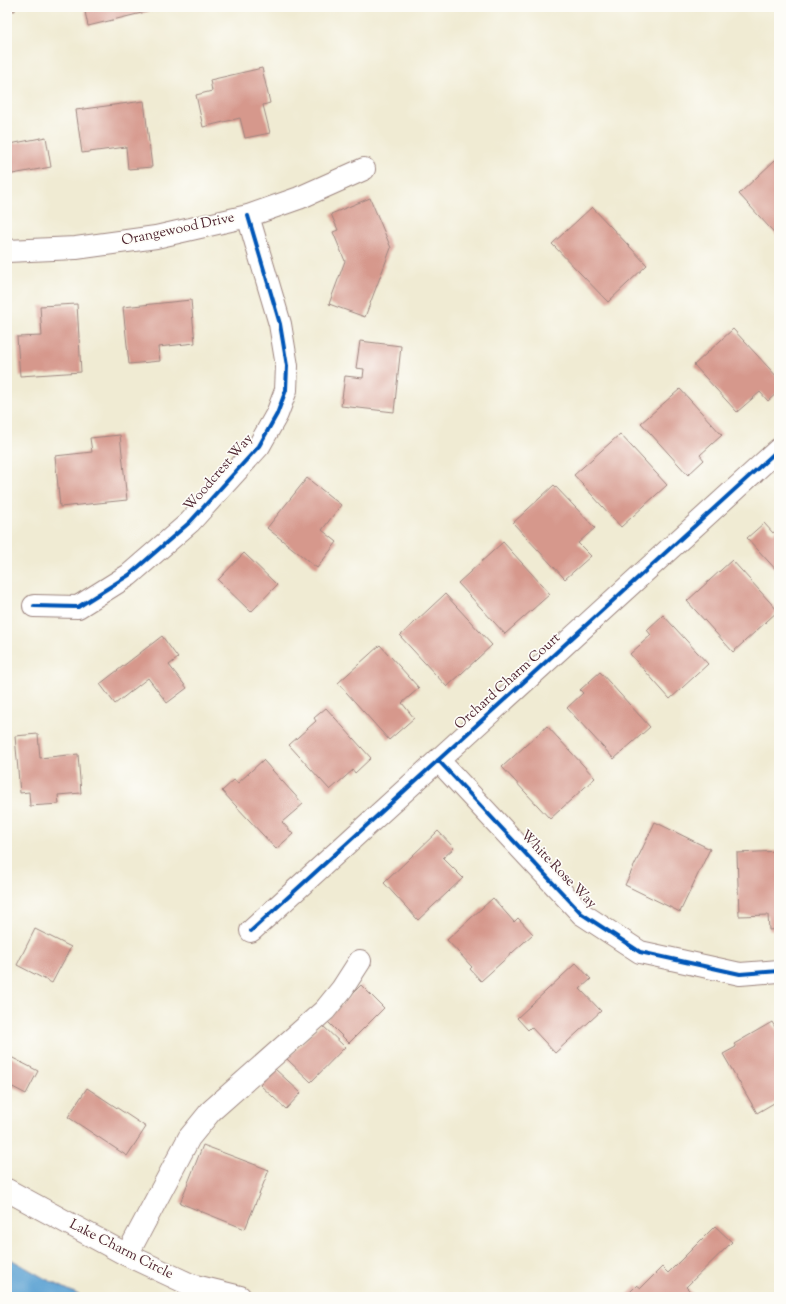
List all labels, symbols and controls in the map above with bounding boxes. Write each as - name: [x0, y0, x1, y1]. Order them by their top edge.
- street label: Orangewood Drive: [120, 208, 236, 252]
- street label: Woodcrest Way: [180, 430, 258, 516]
- street label: Orchard Charm Court: [451, 629, 565, 735]
- street label: White Rose Way: [515, 826, 601, 914]
- street label: Lake Charm Circle: [66, 1215, 176, 1285]

